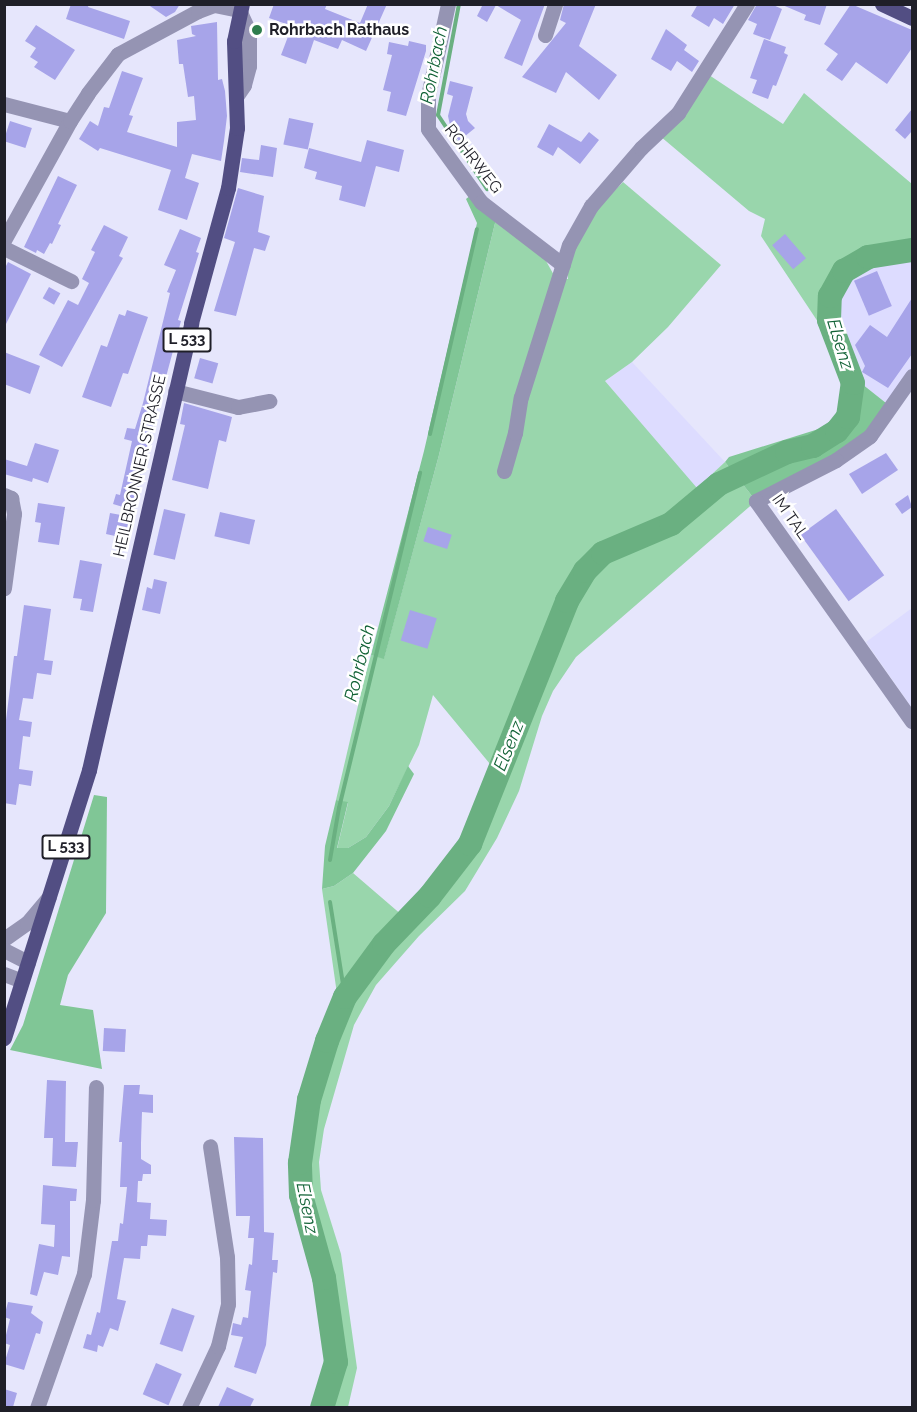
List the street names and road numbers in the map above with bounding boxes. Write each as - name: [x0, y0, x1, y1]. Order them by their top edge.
- street label: ROHRWEG: [440, 121, 506, 197]
- road number: L 533: [162, 328, 213, 352]
- street label: HEILBRONNER STRASSE: [110, 373, 170, 559]
- street label: IM TAL: [768, 491, 812, 543]
- road number: L 533: [40, 835, 92, 859]

